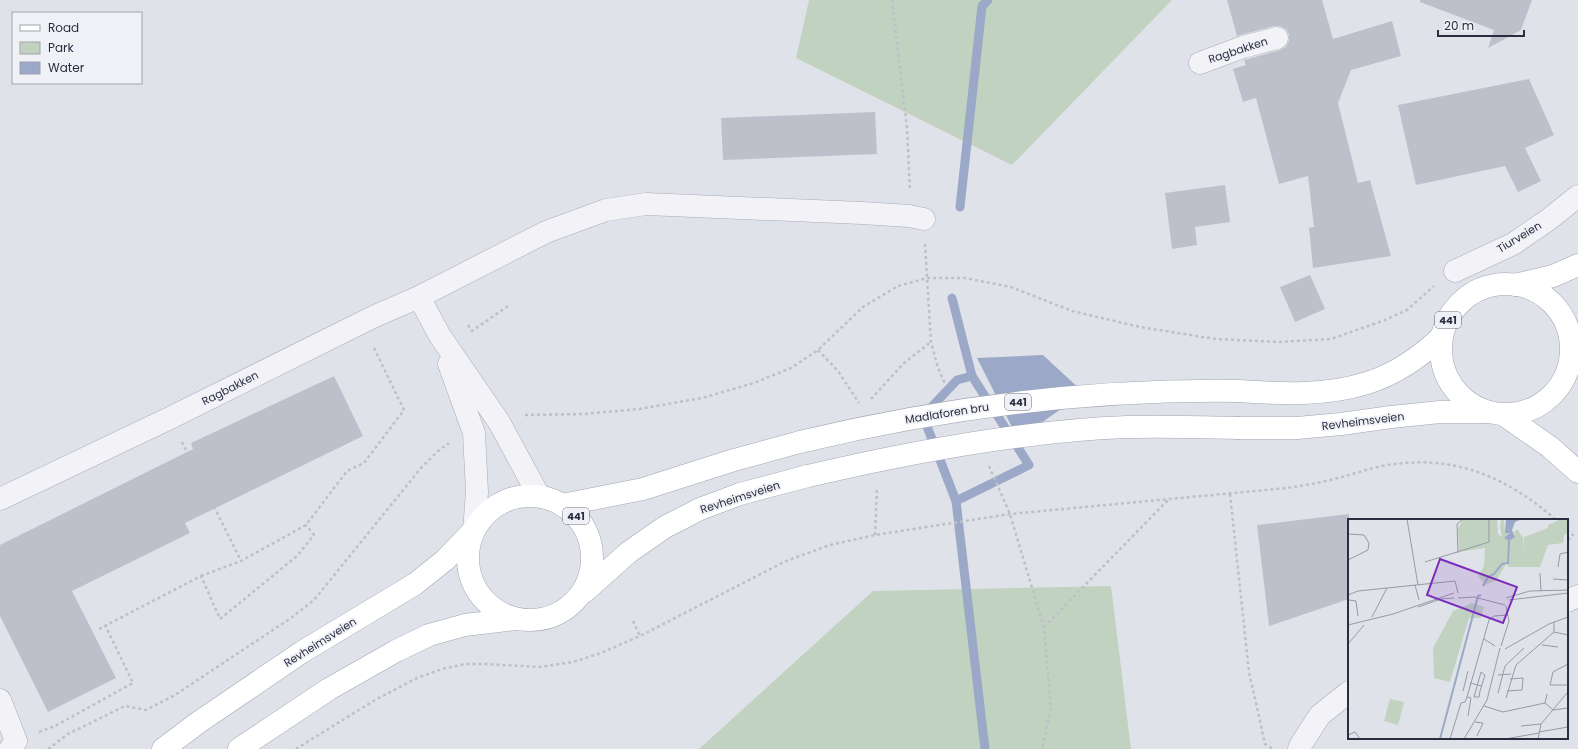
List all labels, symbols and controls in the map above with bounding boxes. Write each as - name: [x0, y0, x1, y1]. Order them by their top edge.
- legend: [12, 12, 142, 84]
- scale bar: [1438, 12, 1524, 38]
- text: 20 m: [1444, 17, 1474, 34]
- text: Road: [48, 19, 79, 36]
- street label: Ragbakken: [1206, 33, 1270, 67]
- text: Park: [48, 39, 75, 56]
- text: Water: [48, 59, 85, 76]
- street label: Tiurveien: [1494, 217, 1544, 257]
- road number: 441: [1435, 312, 1461, 328]
- street label: Ragbakken: [199, 367, 261, 409]
- road number: 441: [1005, 394, 1031, 410]
- street label: Madlaforen bru: [904, 398, 990, 428]
- street label: Revheimsveien: [1321, 408, 1405, 434]
- street label: Revheimsveien: [698, 477, 782, 517]
- road number: 441: [563, 508, 589, 524]
- inset map: [1348, 519, 1568, 739]
- street label: Revheimsveien: [281, 613, 359, 671]

